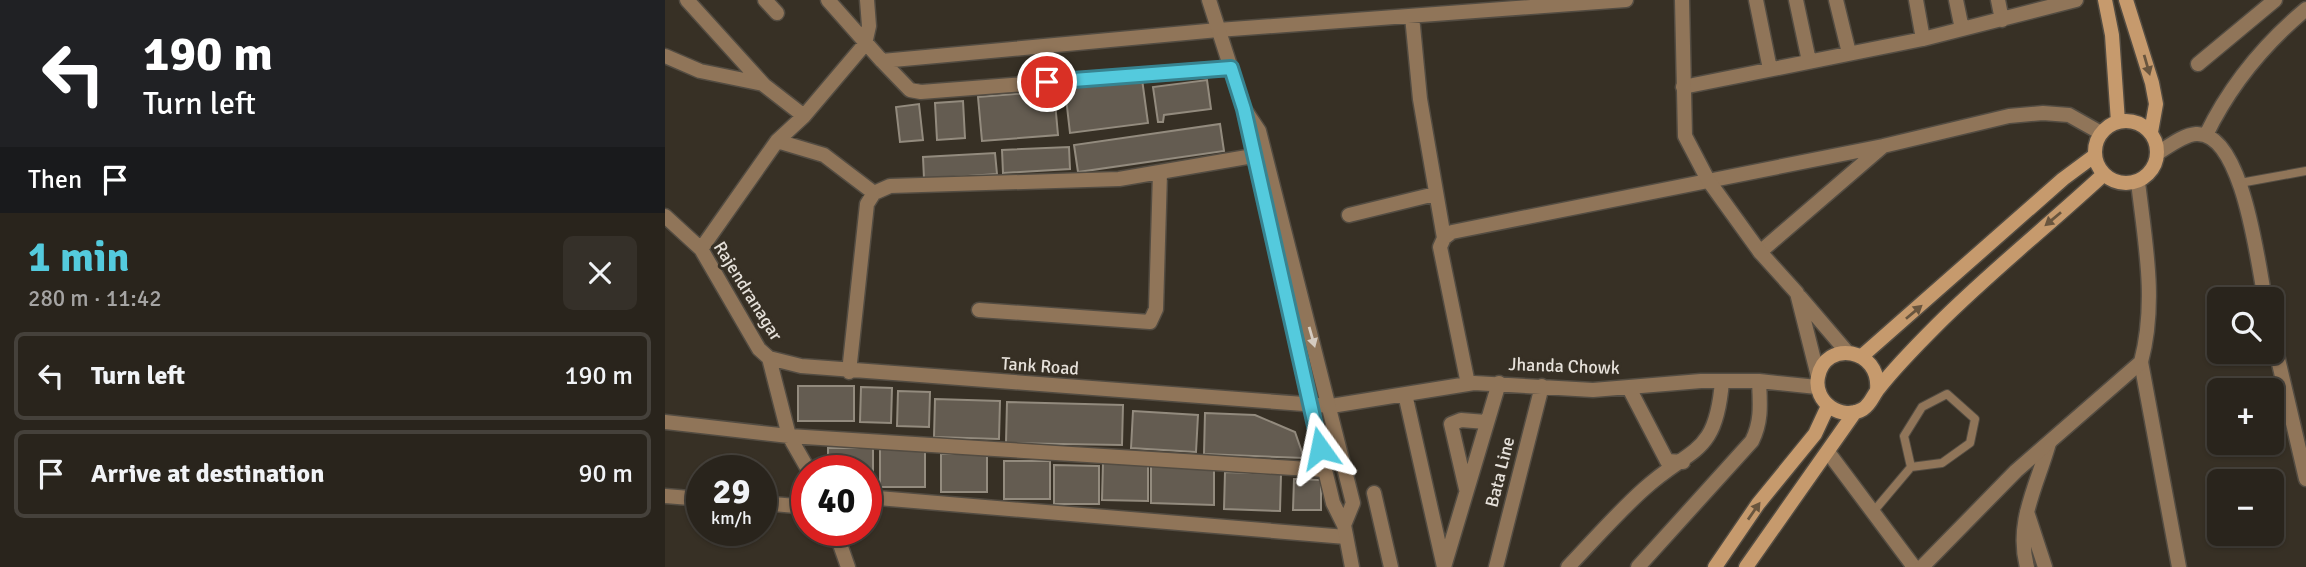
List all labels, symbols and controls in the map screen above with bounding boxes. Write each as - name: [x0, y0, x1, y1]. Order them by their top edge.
- text: 190 m: [143, 24, 273, 84]
- icon: left: [28, 28, 119, 119]
- pin: [1017, 52, 1077, 112]
- one-way arrow: [2142, 55, 2152, 76]
- icon: arrive: [1028, 63, 1066, 101]
- text: Turn left: [143, 84, 256, 123]
- icon: arrive: [96, 161, 134, 199]
- text: Then: [28, 164, 82, 196]
- one-way arrow: [2044, 212, 2062, 227]
- text: 1 min: [28, 232, 129, 283]
- button: close: [563, 236, 637, 310]
- street label: Rajendranagar: [709, 237, 787, 345]
- text: 280 m · 11:42: [28, 284, 162, 313]
- map controls: [2207, 287, 2284, 546]
- button: search: [2207, 287, 2284, 364]
- one-way arrow: [1905, 305, 1922, 320]
- one-way arrow: [1307, 326, 1318, 348]
- street label: Tank Road: [1000, 352, 1080, 380]
- street label: Jhanda Chowk: [1508, 353, 1620, 379]
- icon: left: [32, 357, 70, 395]
- text: Turn left: [91, 360, 185, 392]
- text: 190 m: [564, 360, 633, 392]
- button: +: [2207, 378, 2284, 455]
- position arrow: [1283, 411, 1357, 485]
- street label: Bata Line: [1481, 434, 1519, 510]
- icon: arrive: [32, 455, 70, 493]
- speed limit sign: 40: [791, 455, 882, 546]
- text: Arrive at destination: [91, 458, 324, 490]
- text: 90 m: [578, 458, 633, 490]
- button: −: [2207, 469, 2284, 546]
- text: 29: [713, 470, 750, 513]
- one-way arrow: [1747, 502, 1761, 520]
- text: km/h: [711, 507, 752, 529]

